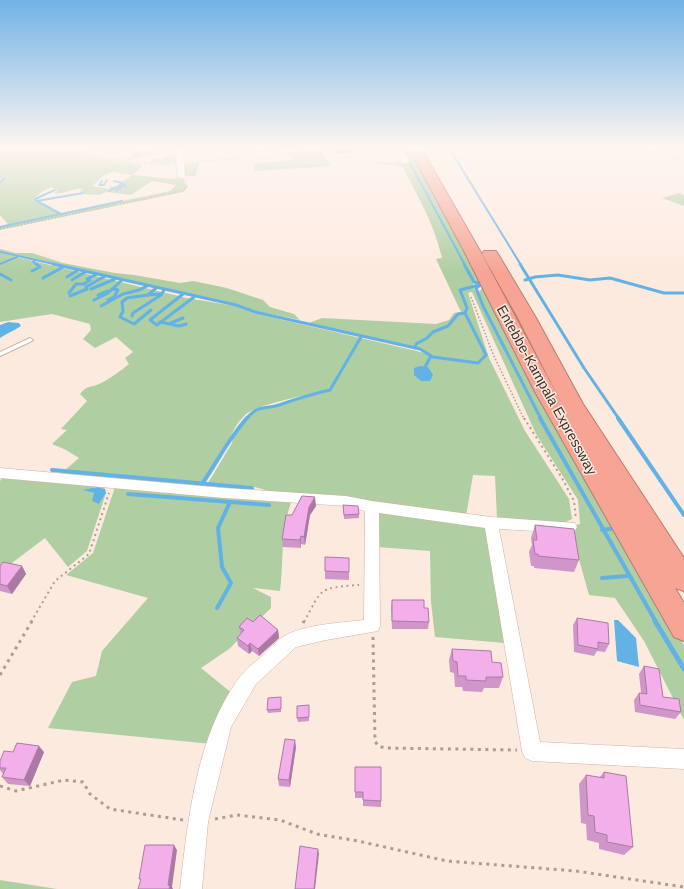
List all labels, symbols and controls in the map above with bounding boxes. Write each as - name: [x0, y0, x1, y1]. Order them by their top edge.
- street label: Entebbe-Kampala Expressway: [494, 302, 600, 478]

